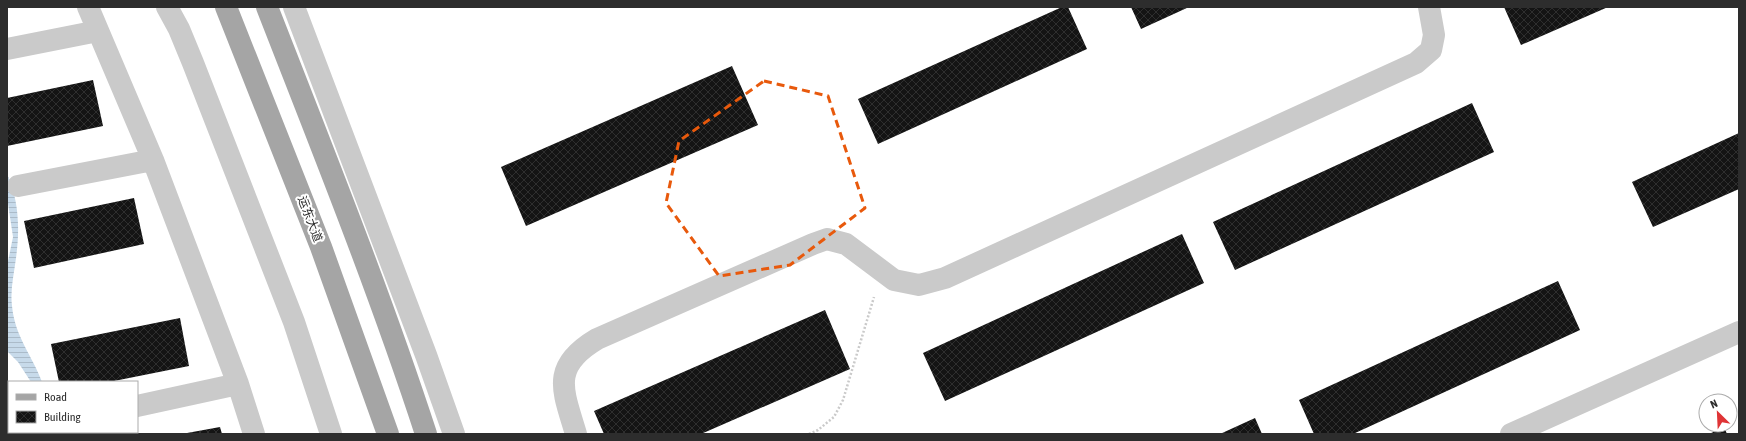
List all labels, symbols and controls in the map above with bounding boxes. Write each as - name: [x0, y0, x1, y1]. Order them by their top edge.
- street label: 运东大道: [295, 194, 325, 244]
- legend: [8, 381, 138, 433]
- text: Road: [44, 390, 67, 404]
- north arrow: [1698, 393, 1738, 433]
- text: N: [1709, 397, 1719, 411]
- text: Building: [44, 410, 82, 424]

